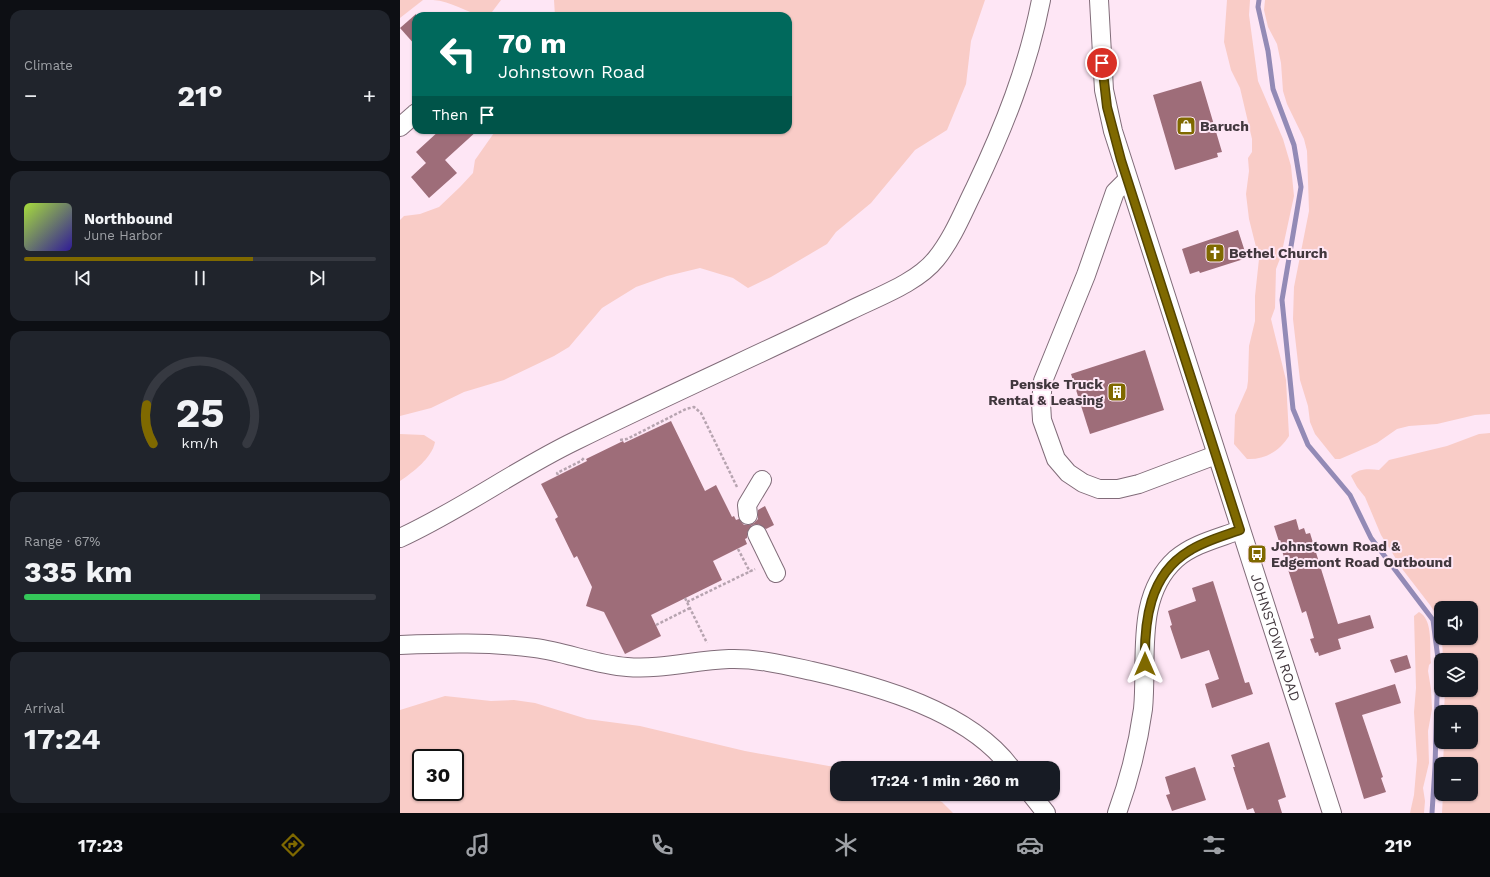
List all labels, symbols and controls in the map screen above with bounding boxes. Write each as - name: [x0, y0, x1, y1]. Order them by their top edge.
- text: 70 m: [498, 27, 567, 60]
- icon: left: [432, 28, 484, 80]
- pin: [1085, 46, 1119, 80]
- icon: arrive: [1091, 52, 1113, 74]
- text: Climate: [24, 58, 73, 73]
- text: Johnstown Road: [498, 61, 645, 82]
- text: 21°: [177, 78, 223, 113]
- text: −: [24, 83, 37, 108]
- text: +: [363, 83, 376, 108]
- icon: arrive: [476, 104, 498, 126]
- text: Then: [432, 106, 468, 124]
- shop icon: Baruch: [1175, 115, 1197, 137]
- place label: Baruch: [1200, 118, 1249, 134]
- text: Northbound: [84, 210, 173, 228]
- text: June Harbor: [84, 228, 163, 243]
- church icon: Bethel Church: [1204, 242, 1226, 264]
- place label: Bethel Church: [1229, 245, 1327, 261]
- icon: previous: [72, 267, 94, 289]
- icon: pause: [189, 267, 211, 289]
- icon: next: [306, 267, 328, 289]
- place label: Penske Truck Rental & Leasing: [988, 376, 1103, 408]
- building icon: Penske Truck Rental & Leasing: [1106, 381, 1128, 403]
- text: 25: [175, 388, 225, 437]
- text: km/h: [182, 435, 218, 451]
- text: Range · 67%: [24, 534, 100, 549]
- place label: Johnstown Road & Edgemont Road Outbound: [1271, 538, 1452, 570]
- bus stop icon: Johnstown Road & Edgemont Road Outbound: [1246, 543, 1268, 565]
- text: 335 km: [24, 554, 133, 589]
- street label: JOHNSTOWN ROAD: [1248, 571, 1304, 703]
- map controls: [1434, 601, 1478, 801]
- button: sound: [1434, 601, 1478, 645]
- position arrow: [1124, 643, 1166, 685]
- button: layers: [1434, 653, 1478, 697]
- text: Arrival: [24, 701, 65, 716]
- button: +: [1434, 705, 1478, 749]
- text: 17:24: [24, 721, 101, 756]
- speed limit sign: 30: [412, 749, 464, 801]
- button: −: [1434, 757, 1478, 801]
- text: 17:24 · 1 min · 260 m: [871, 772, 1019, 790]
- icon: directions: [279, 831, 307, 859]
- icon: music: [464, 831, 492, 859]
- icon: phone: [648, 831, 676, 859]
- icon: climate: [832, 831, 860, 859]
- icon: car: [1016, 831, 1044, 859]
- icon: filters: [1200, 831, 1228, 859]
- text: 17:23: [78, 835, 123, 856]
- text: 21°: [1385, 835, 1412, 856]

